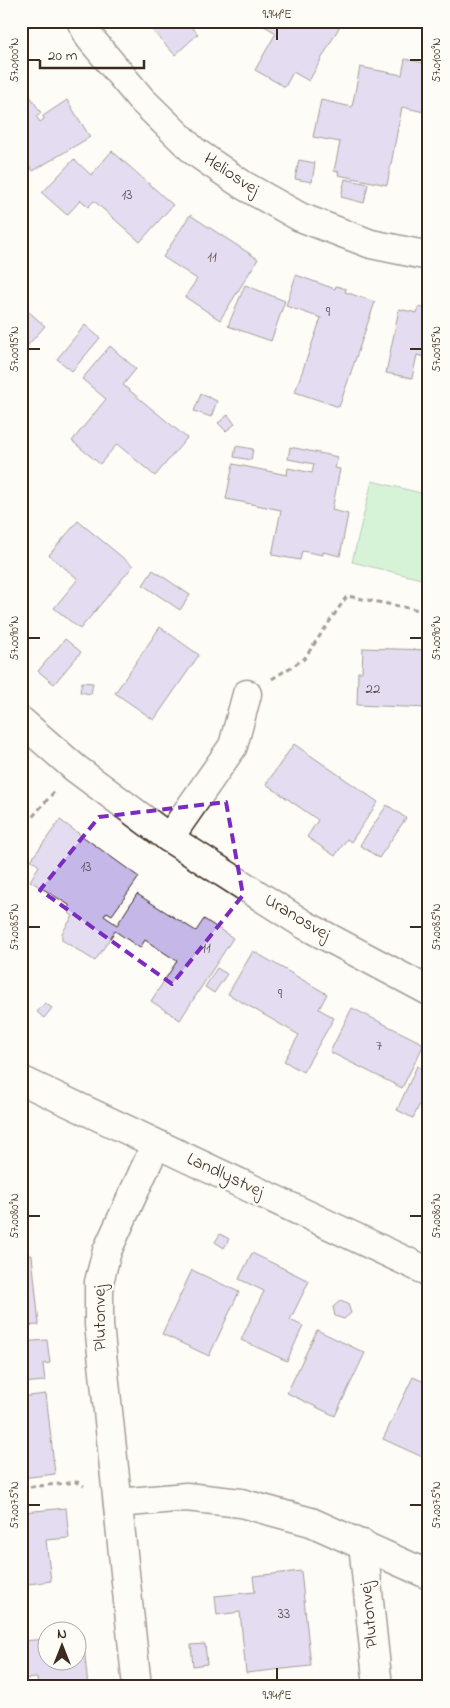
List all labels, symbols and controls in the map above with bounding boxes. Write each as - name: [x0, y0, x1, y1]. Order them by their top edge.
- text: 9.941°E: [263, 6, 291, 24]
- text: 57.0100°N: [6, 38, 24, 82]
- scale bar: [40, 38, 144, 70]
- text: 57.0100°N: [428, 38, 446, 82]
- text: 20 m: [48, 45, 78, 67]
- street label: Heliosvej: [198, 147, 265, 203]
- house number: 13: [122, 184, 132, 206]
- house number: 11: [207, 246, 217, 268]
- house number: 9: [326, 301, 331, 323]
- text: 57.0095°N: [6, 326, 24, 372]
- text: 57.0095°N: [428, 326, 446, 372]
- text: 57.0090°N: [6, 616, 24, 660]
- text: 57.0090°N: [428, 616, 446, 660]
- house number: 22: [366, 678, 381, 700]
- house number: 13: [81, 856, 91, 878]
- street label: Uranosvej: [259, 888, 335, 948]
- text: 57.0085°N: [6, 903, 24, 951]
- text: 57.0085°N: [428, 903, 446, 951]
- house number: 11: [201, 937, 211, 959]
- house number: 9: [278, 983, 283, 1005]
- house number: 7: [376, 1035, 382, 1057]
- street label: Landlystvej: [182, 1147, 268, 1205]
- text: 57.0080°N: [6, 1193, 24, 1239]
- text: 57.0080°N: [428, 1193, 446, 1239]
- street label: Plutonvej: [87, 1284, 115, 1351]
- text: 57.0075°N: [6, 1481, 24, 1529]
- text: 57.0075°N: [428, 1481, 446, 1529]
- street label: Plutonvej: [354, 1580, 386, 1649]
- house number: 33: [278, 1603, 290, 1625]
- north arrow: [38, 1620, 88, 1670]
- text: N: [57, 1624, 67, 1645]
- text: 9.941°E: [263, 1687, 291, 1705]

